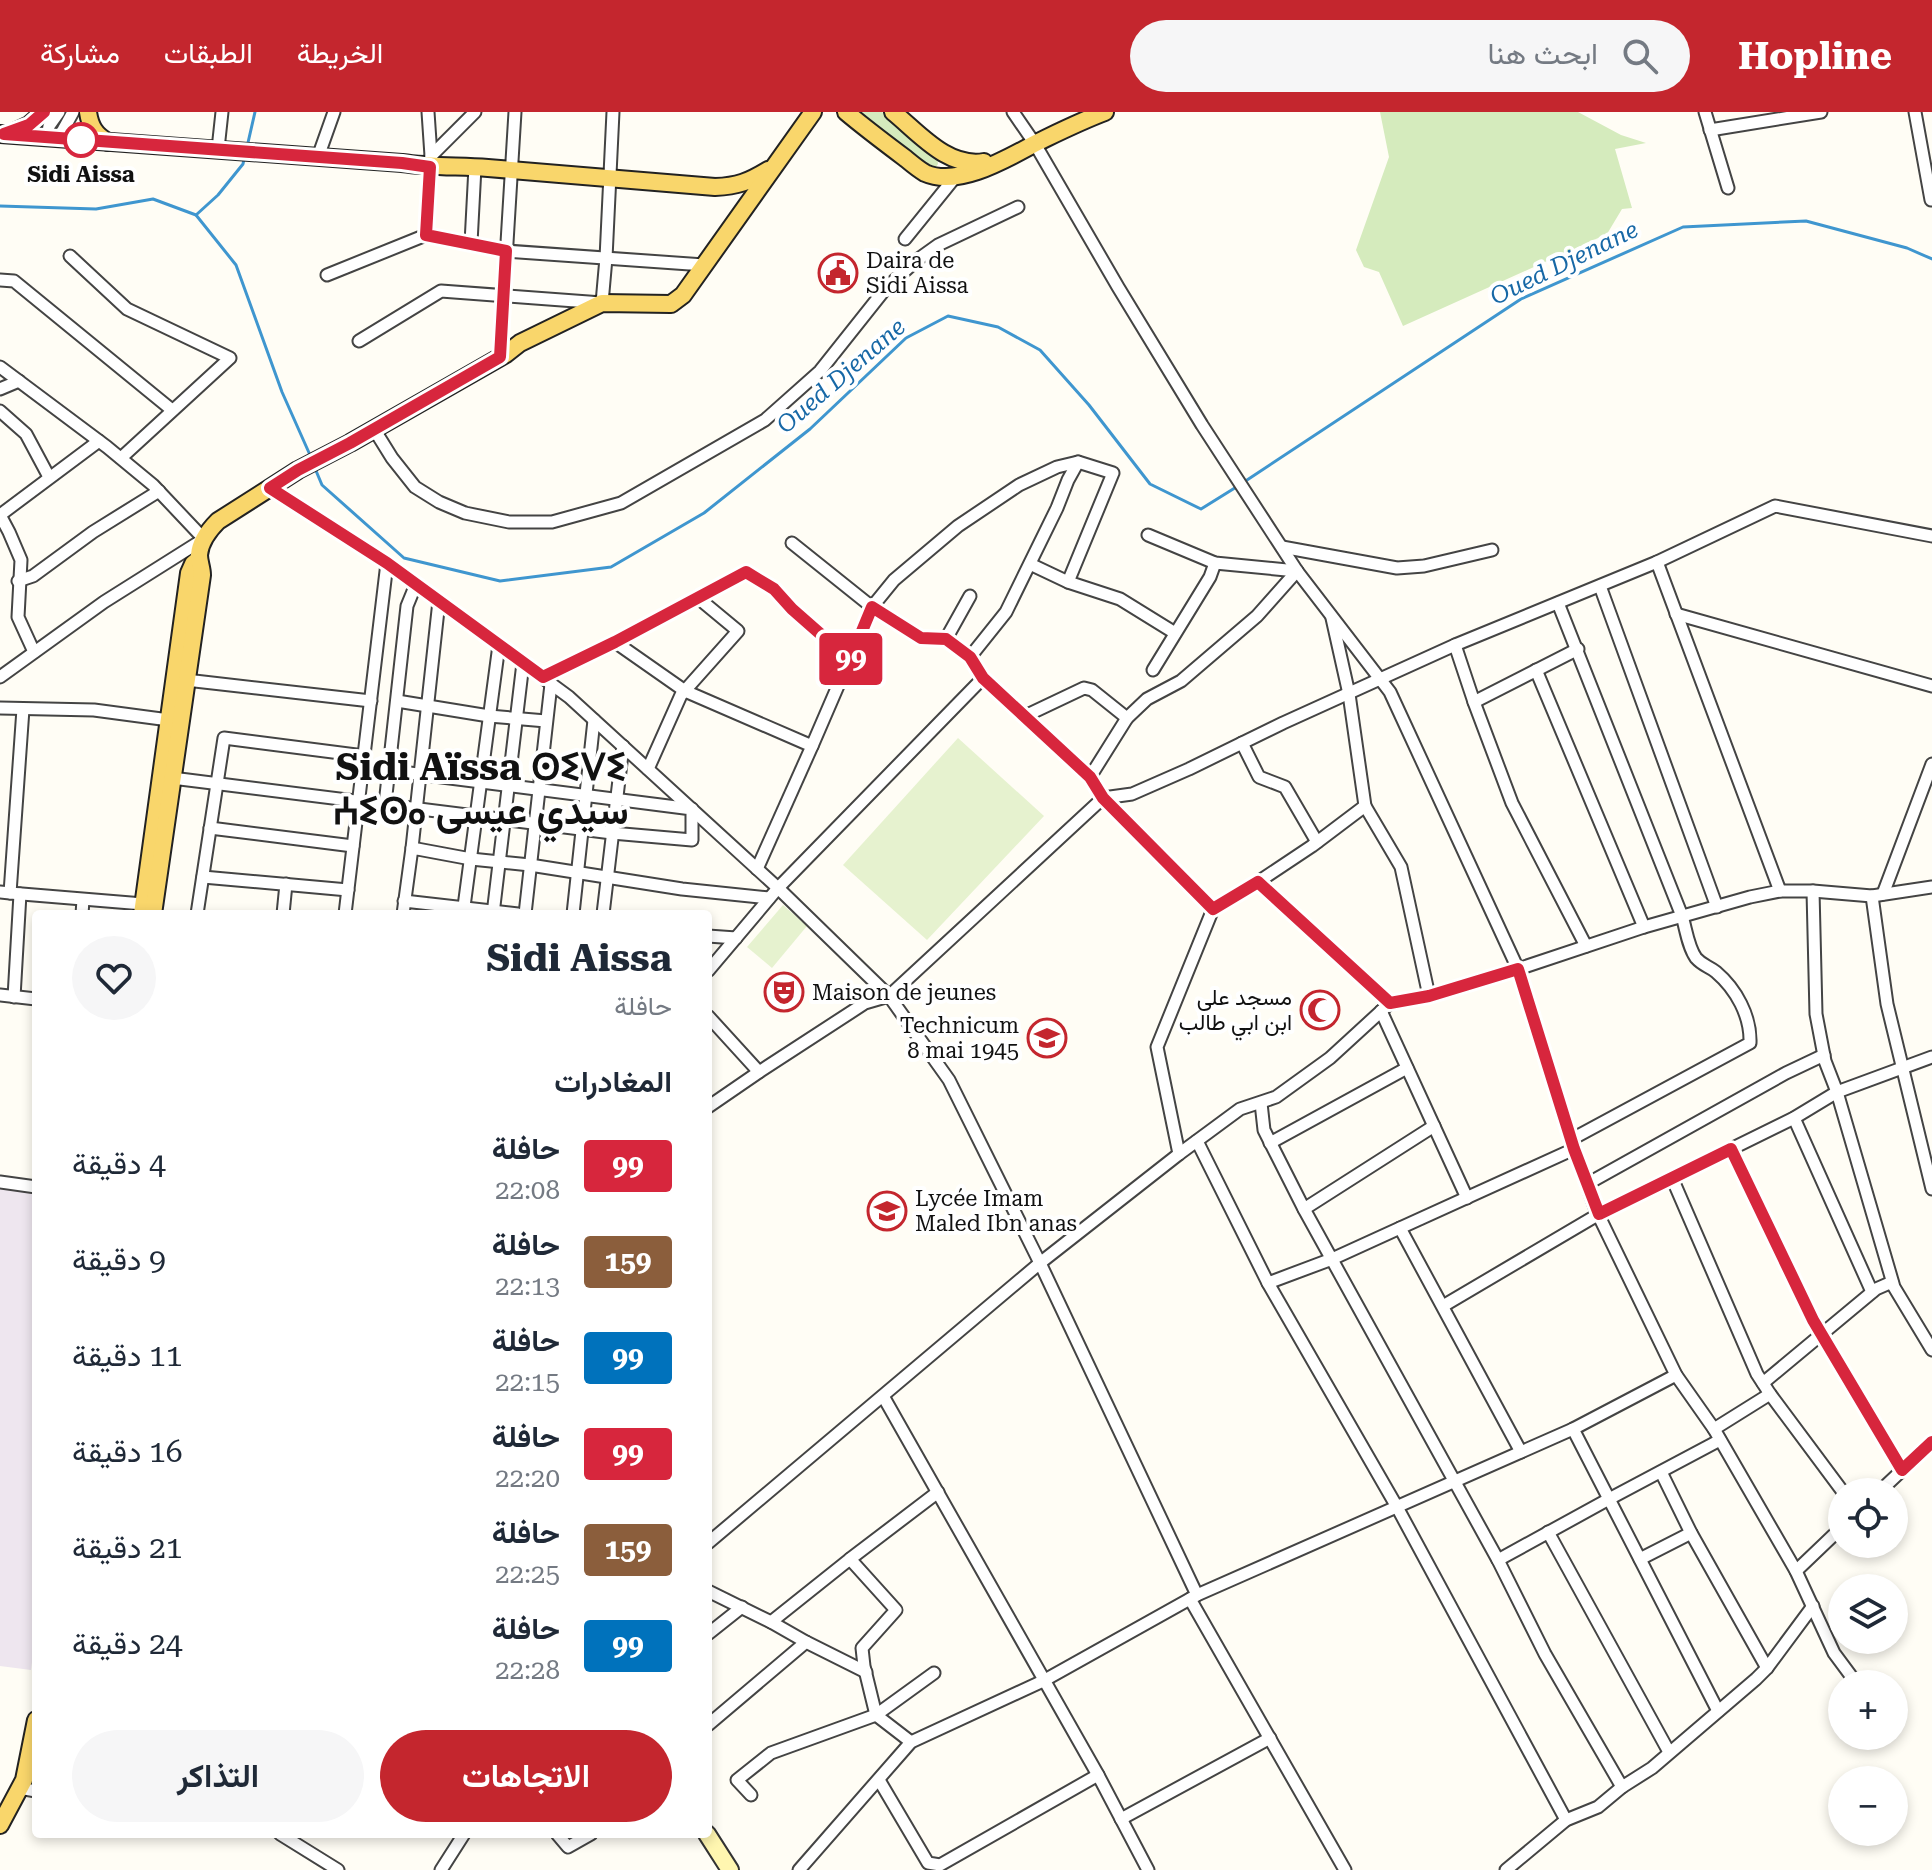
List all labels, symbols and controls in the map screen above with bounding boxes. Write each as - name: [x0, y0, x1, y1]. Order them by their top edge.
- search box: [1130, 20, 1690, 92]
- icon: search: [1618, 34, 1662, 78]
- text: Hopline: [1738, 34, 1892, 78]
- text: ابحث هنا: [1487, 36, 1598, 71]
- text: مشاركة: [40, 37, 120, 70]
- text: الطبقات: [164, 37, 253, 70]
- text: الخريطة: [297, 37, 383, 70]
- marker: Sidi Aissa: [64, 123, 98, 157]
- place label: Sidi Aissa: [27, 162, 135, 187]
- water label: Oued Djenane: [1486, 215, 1642, 311]
- place label: Daira de Sidi Aissa: [866, 248, 969, 298]
- public building icon: Daira de Sidi Aissa: [817, 252, 859, 294]
- water label: Oued Djenane: [771, 313, 911, 439]
- line badge: 99: [815, 633, 887, 685]
- text: 99: [835, 642, 867, 675]
- district label: Sidi Aïssa ⵙⵉⴸⵉ ⵄⵉⵙⴰ سيدي عيسى: [333, 745, 629, 843]
- button: heart: [72, 936, 156, 1020]
- text: Sidi Aissa: [486, 936, 672, 980]
- theatre icon: Maison de jeunes: [763, 971, 805, 1013]
- place label: Maison de jeunes: [812, 980, 996, 1005]
- place label: مسجد علي ابن ابي طالب: [1179, 985, 1292, 1041]
- mosque icon: مسجد علي ابن ابي طالب: [1299, 989, 1341, 1031]
- text: حافلة: [614, 991, 672, 1021]
- place label: Technicum 8 mai 1945: [900, 1013, 1019, 1063]
- school or university icon: Technicum 8 mai 1945: [1026, 1017, 1068, 1059]
- text: المغادرات: [554, 1064, 672, 1099]
- text: حافلة: [492, 1131, 560, 1166]
- text: 4 دقيقة: [72, 1146, 166, 1181]
- text: 99: [612, 1149, 644, 1182]
- text: 22:08: [495, 1175, 560, 1205]
- place label: Lycée Imam Maled Ibn anas: [915, 1186, 1077, 1236]
- school or university icon: Lycée Imam Maled Ibn anas: [866, 1190, 908, 1232]
- text: حافلة: [492, 1227, 560, 1262]
- text: 9 دقيقة: [72, 1242, 166, 1277]
- text: 159: [604, 1245, 652, 1278]
- text: 22:13: [495, 1271, 560, 1301]
- text: حافلة: [492, 1323, 560, 1358]
- text: 11 دقيقة: [72, 1338, 183, 1373]
- text: 99: [612, 1341, 644, 1374]
- text: 22:15: [495, 1367, 560, 1397]
- text: حافلة: [492, 1419, 560, 1454]
- text: 16 دقيقة: [72, 1434, 183, 1469]
- text: 99: [612, 1437, 644, 1470]
- text: 22:20: [495, 1463, 560, 1493]
- map controls: [1828, 1478, 1908, 1846]
- button: locate: [1828, 1478, 1908, 1558]
- text: حافلة: [492, 1515, 560, 1550]
- text: 21 دقيقة: [72, 1530, 183, 1565]
- text: 159: [604, 1533, 652, 1566]
- text: 22:25: [495, 1559, 560, 1589]
- button: layers: [1828, 1574, 1908, 1654]
- text: حافلة: [492, 1611, 560, 1646]
- text: 24 دقيقة: [72, 1626, 183, 1661]
- text: 99: [612, 1629, 644, 1662]
- text: 22:28: [495, 1655, 560, 1685]
- button: +: [1828, 1670, 1908, 1750]
- button: التذاكر: [72, 1730, 364, 1822]
- button: الاتجاهات: [380, 1730, 672, 1822]
- button: −: [1828, 1766, 1908, 1846]

